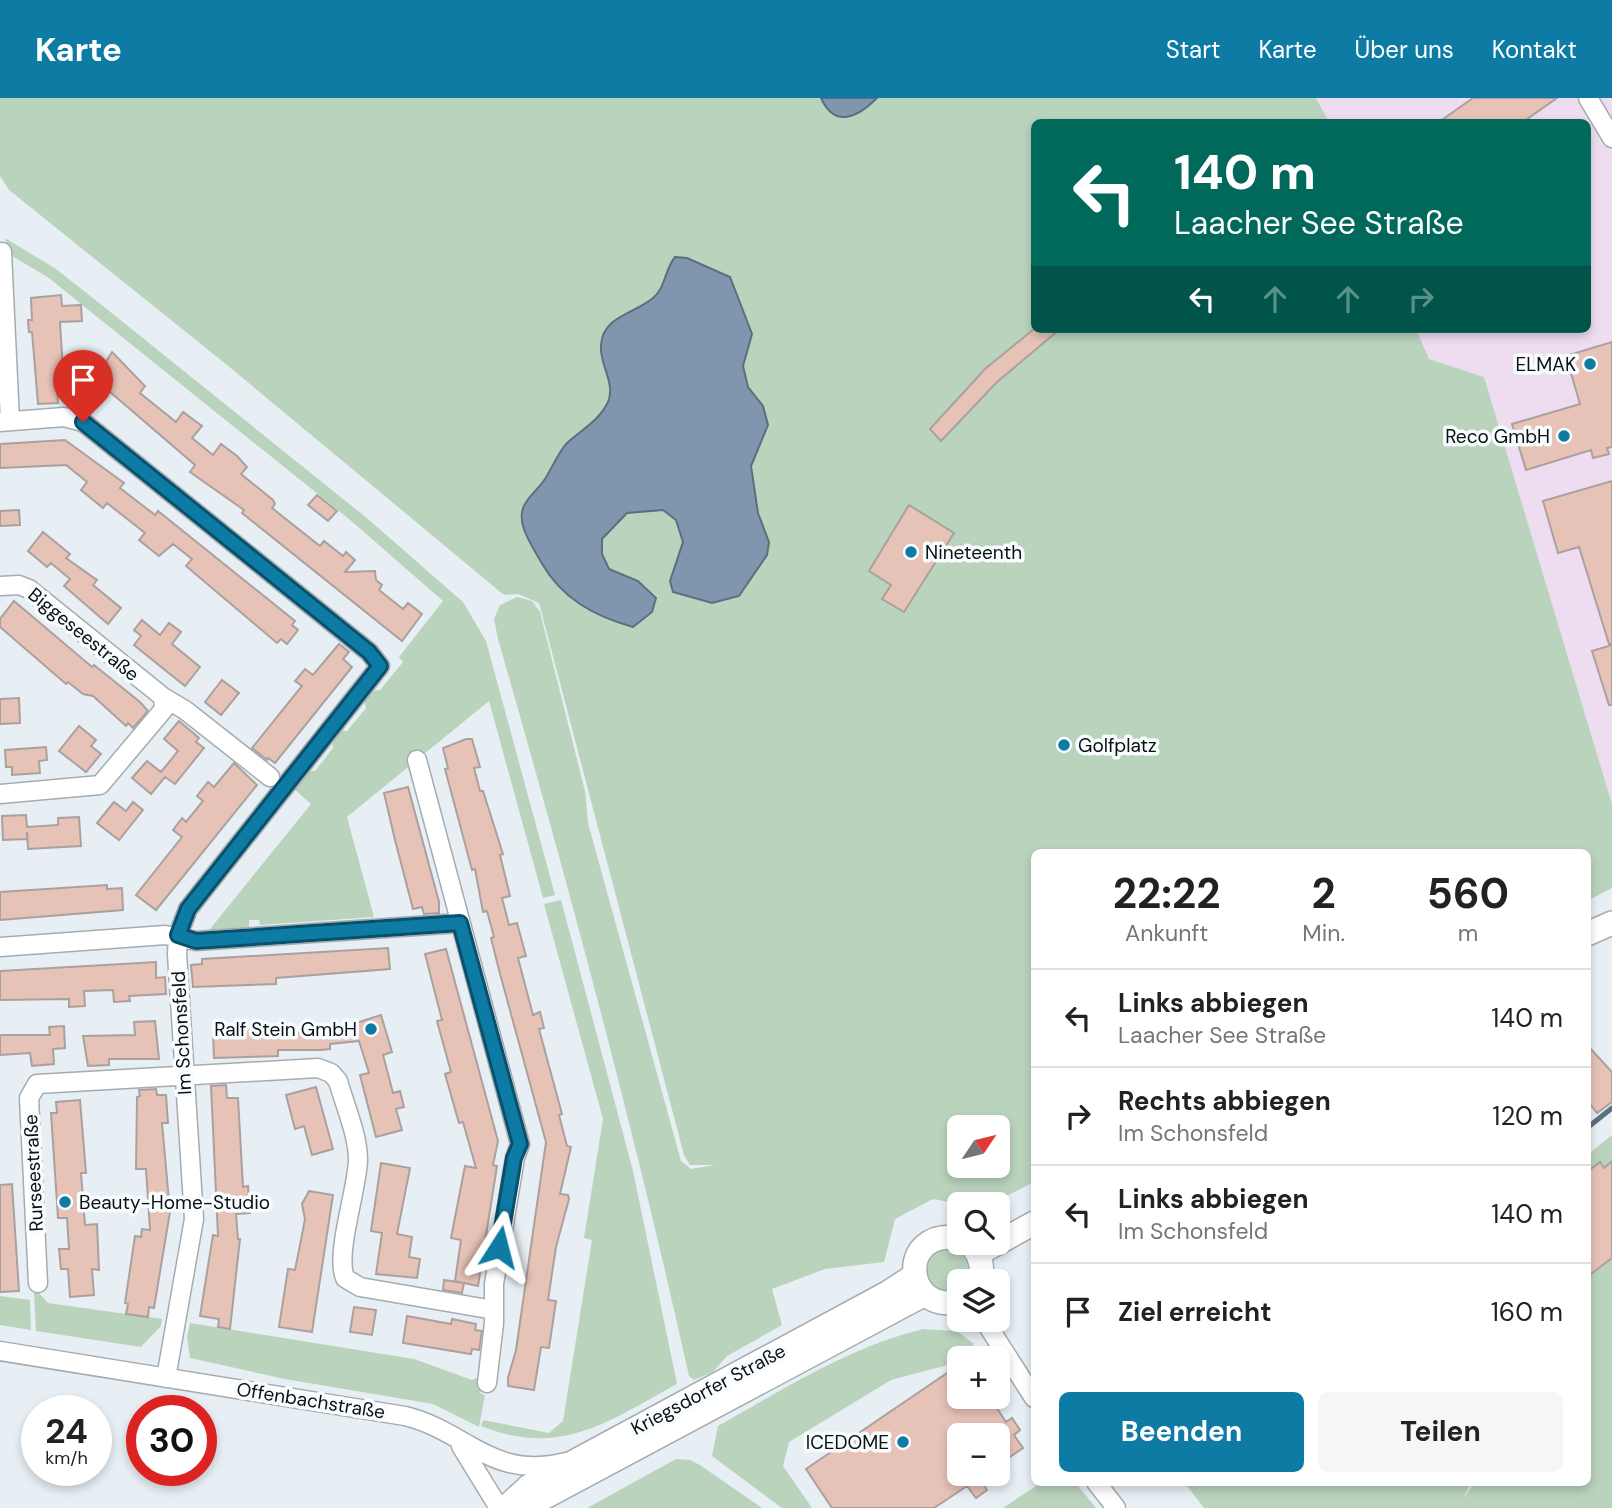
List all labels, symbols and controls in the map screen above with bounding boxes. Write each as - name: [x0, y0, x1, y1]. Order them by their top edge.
- text: Karte: [35, 28, 122, 71]
- text: Start: [1166, 34, 1220, 65]
- text: Karte: [1258, 34, 1317, 65]
- text: Über uns: [1355, 34, 1454, 65]
- text: Kontakt: [1492, 34, 1577, 65]
- text: 140 m: [1174, 140, 1316, 204]
- icon: left: [1059, 147, 1150, 238]
- text: Laacher See Straße: [1174, 202, 1464, 244]
- icon: left: [1183, 280, 1221, 318]
- icon: ahead: [1256, 280, 1294, 318]
- icon: ahead: [1329, 280, 1367, 318]
- icon: right: [1402, 280, 1440, 318]
- pin: [53, 350, 113, 422]
- place label: ELMAK: [1516, 352, 1576, 377]
- marker: ELMAK: [1582, 356, 1598, 372]
- icon: arrive: [64, 361, 102, 399]
- place label: Reco GmbH: [1445, 424, 1550, 449]
- marker: Reco GmbH: [1556, 428, 1572, 444]
- place label: Nineteenth: [925, 540, 1022, 565]
- marker: Nineteenth: [903, 544, 919, 560]
- street label: Biggeseestraße: [23, 582, 144, 687]
- place label: Golfplatz: [1078, 733, 1157, 758]
- marker: Golfplatz: [1056, 737, 1072, 753]
- text: 22:22: [1113, 866, 1220, 921]
- text: 2: [1312, 866, 1336, 921]
- text: 560: [1427, 866, 1509, 921]
- text: Ankunft: [1125, 918, 1208, 948]
- text: Min.: [1302, 918, 1345, 948]
- text: m: [1458, 918, 1478, 948]
- street label: Im Schonsfeld: [166, 970, 197, 1096]
- text: Links abbiegen: [1118, 986, 1308, 1020]
- icon: left: [1059, 999, 1097, 1037]
- text: 140 m: [1491, 1001, 1563, 1035]
- place label: Ralf Stein GmbH: [214, 1017, 357, 1042]
- text: Laacher See Straße: [1118, 1020, 1326, 1050]
- marker: Ralf Stein GmbH: [363, 1021, 379, 1037]
- text: Rechts abbiegen: [1118, 1084, 1331, 1118]
- icon: right: [1059, 1097, 1097, 1135]
- text: 120 m: [1492, 1099, 1563, 1133]
- street label: Rurseestraße: [18, 1114, 49, 1232]
- north arrow: [947, 1115, 1010, 1178]
- map controls: [947, 1115, 1010, 1486]
- text: Im Schonsfeld: [1118, 1118, 1268, 1148]
- text: Links abbiegen: [1118, 1182, 1308, 1216]
- place label: Beauty-Home-Studio: [79, 1190, 270, 1215]
- button: search: [947, 1192, 1010, 1255]
- marker: Beauty-Home-Studio: [57, 1194, 73, 1210]
- icon: left: [1059, 1195, 1097, 1233]
- text: 140 m: [1491, 1197, 1563, 1231]
- position arrow: [462, 1210, 536, 1284]
- text: Im Schonsfeld: [1118, 1216, 1268, 1246]
- button: layers: [947, 1269, 1010, 1332]
- icon: arrive: [1059, 1293, 1097, 1331]
- text: Ziel erreicht: [1118, 1295, 1271, 1329]
- text: 160 m: [1491, 1295, 1563, 1329]
- street label: Kriegsdorfer Straße: [627, 1338, 790, 1441]
- button: +: [947, 1346, 1010, 1409]
- street label: Offenbachstraße: [235, 1376, 387, 1425]
- button: Beenden: [1059, 1392, 1304, 1472]
- button: Teilen: [1318, 1392, 1563, 1472]
- speed limit sign: 30: [126, 1395, 217, 1486]
- text: 24: [45, 1408, 88, 1454]
- button: −: [947, 1423, 1010, 1486]
- place label: ICEDOME: [806, 1430, 889, 1455]
- marker: ICEDOME: [895, 1434, 911, 1450]
- text: km/h: [45, 1446, 88, 1470]

